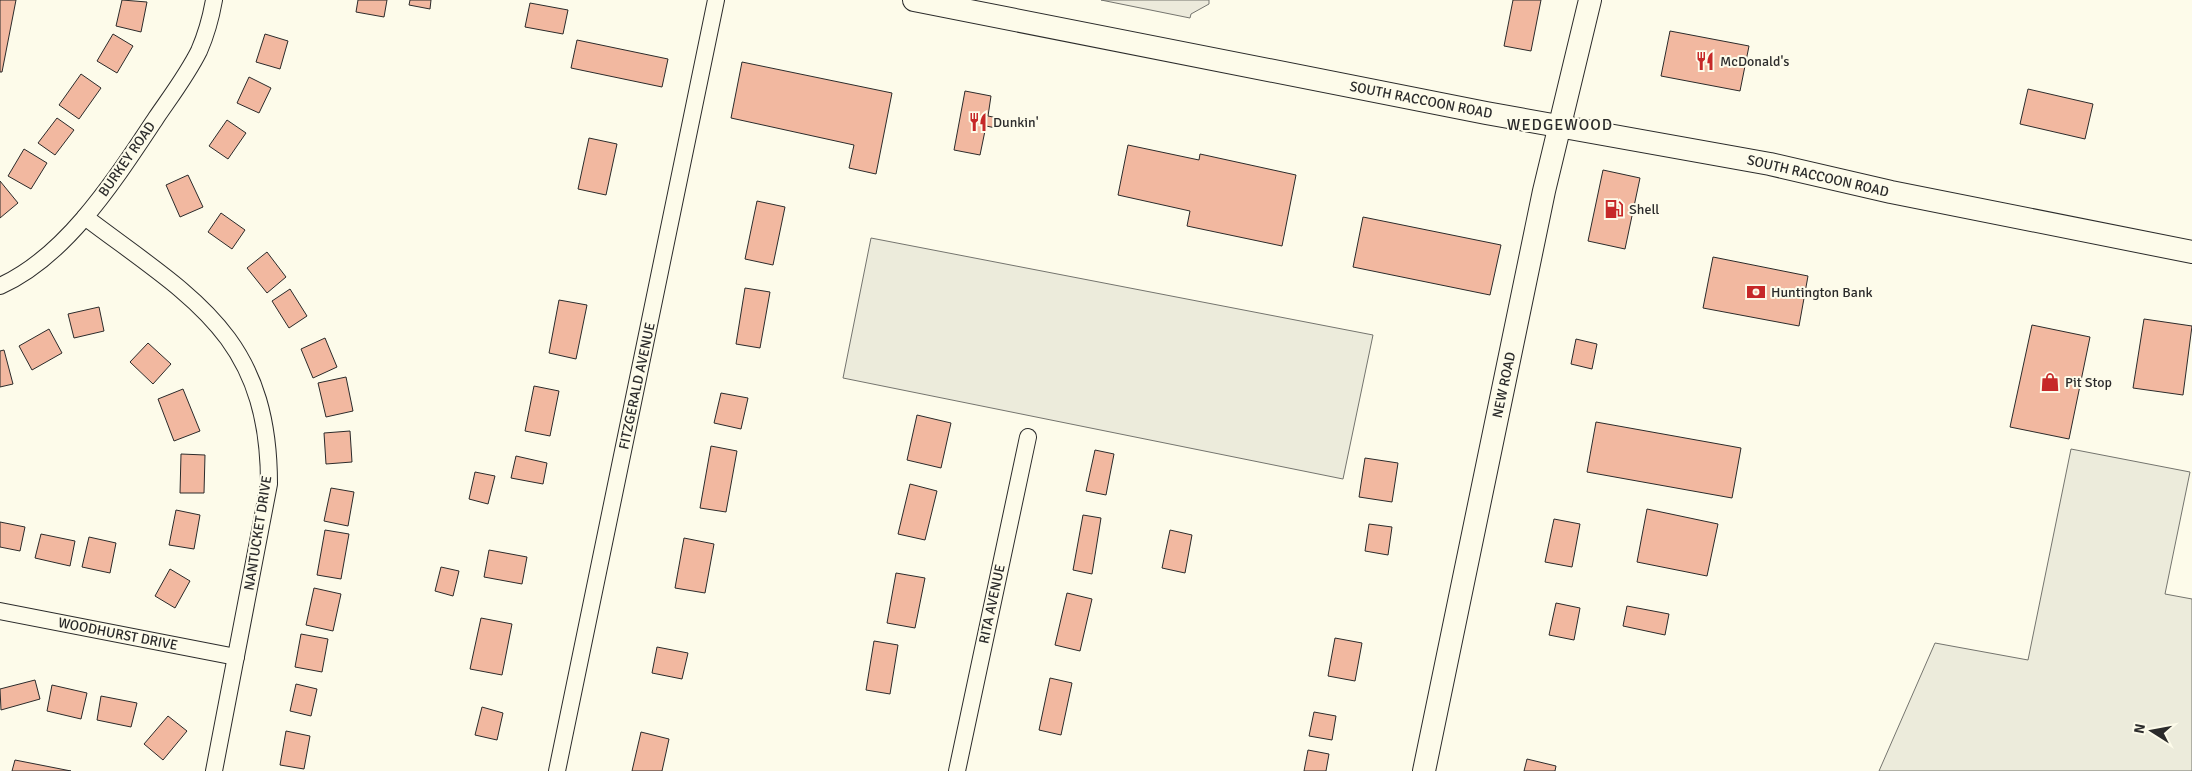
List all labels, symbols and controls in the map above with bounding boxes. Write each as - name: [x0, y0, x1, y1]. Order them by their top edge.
- restaurant icon: McDonald's: [1694, 50, 1716, 72]
- place label: McDonald's: [1720, 53, 1789, 70]
- street label: SOUTH RACCOON ROAD: [1348, 78, 1494, 122]
- restaurant icon: Dunkin': [967, 111, 989, 133]
- place label: Dunkin': [993, 114, 1039, 131]
- district label: WEDGEWOOD: [1507, 115, 1613, 135]
- street label: BURKEY ROAD: [95, 118, 159, 200]
- street label: SOUTH RACCOON ROAD: [1745, 151, 1891, 201]
- fuel station icon: Shell: [1603, 198, 1625, 220]
- place label: Shell: [1629, 201, 1659, 218]
- bank icon: Huntington Bank: [1745, 281, 1767, 303]
- place label: Huntington Bank: [1771, 284, 1873, 301]
- street label: FITZGERALD AVENUE: [615, 321, 659, 451]
- street label: NEW ROAD: [1489, 350, 1519, 420]
- shop icon: Pit Stop: [2039, 371, 2061, 393]
- place label: Pit Stop: [2065, 374, 2112, 391]
- street label: NANTUCKET DRIVE: [241, 474, 275, 592]
- street label: RITA AVENUE: [975, 563, 1009, 645]
- street label: WOODHURST DRIVE: [57, 614, 179, 654]
- north arrow: [2127, 706, 2177, 756]
- text: N: [2130, 722, 2149, 735]

